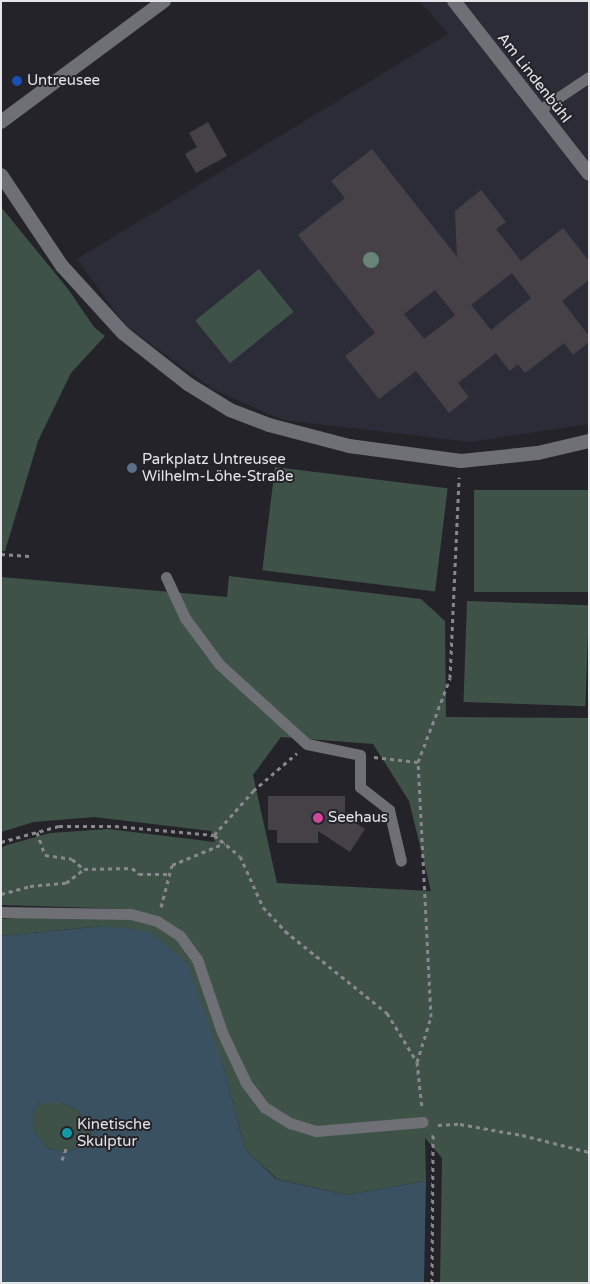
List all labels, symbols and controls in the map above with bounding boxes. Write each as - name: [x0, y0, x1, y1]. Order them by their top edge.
- street label: Am Lindenbühl: [493, 30, 575, 126]
- place label: Untreusee: [27, 72, 100, 90]
- marker: Untreusee: [11, 75, 23, 87]
- place label: Parkplatz Untreusee Wilhelm-Löhe-Straße: [142, 450, 293, 485]
- marker: Parkplatz Untreusee Wilhelm-Löhe-Straße: [126, 462, 138, 474]
- place label: Seehaus: [328, 809, 388, 827]
- marker: Seehaus: [312, 812, 324, 824]
- place label: Kinetische Skulptur: [77, 1115, 151, 1150]
- marker: Kinetische Skulptur: [61, 1127, 73, 1139]

